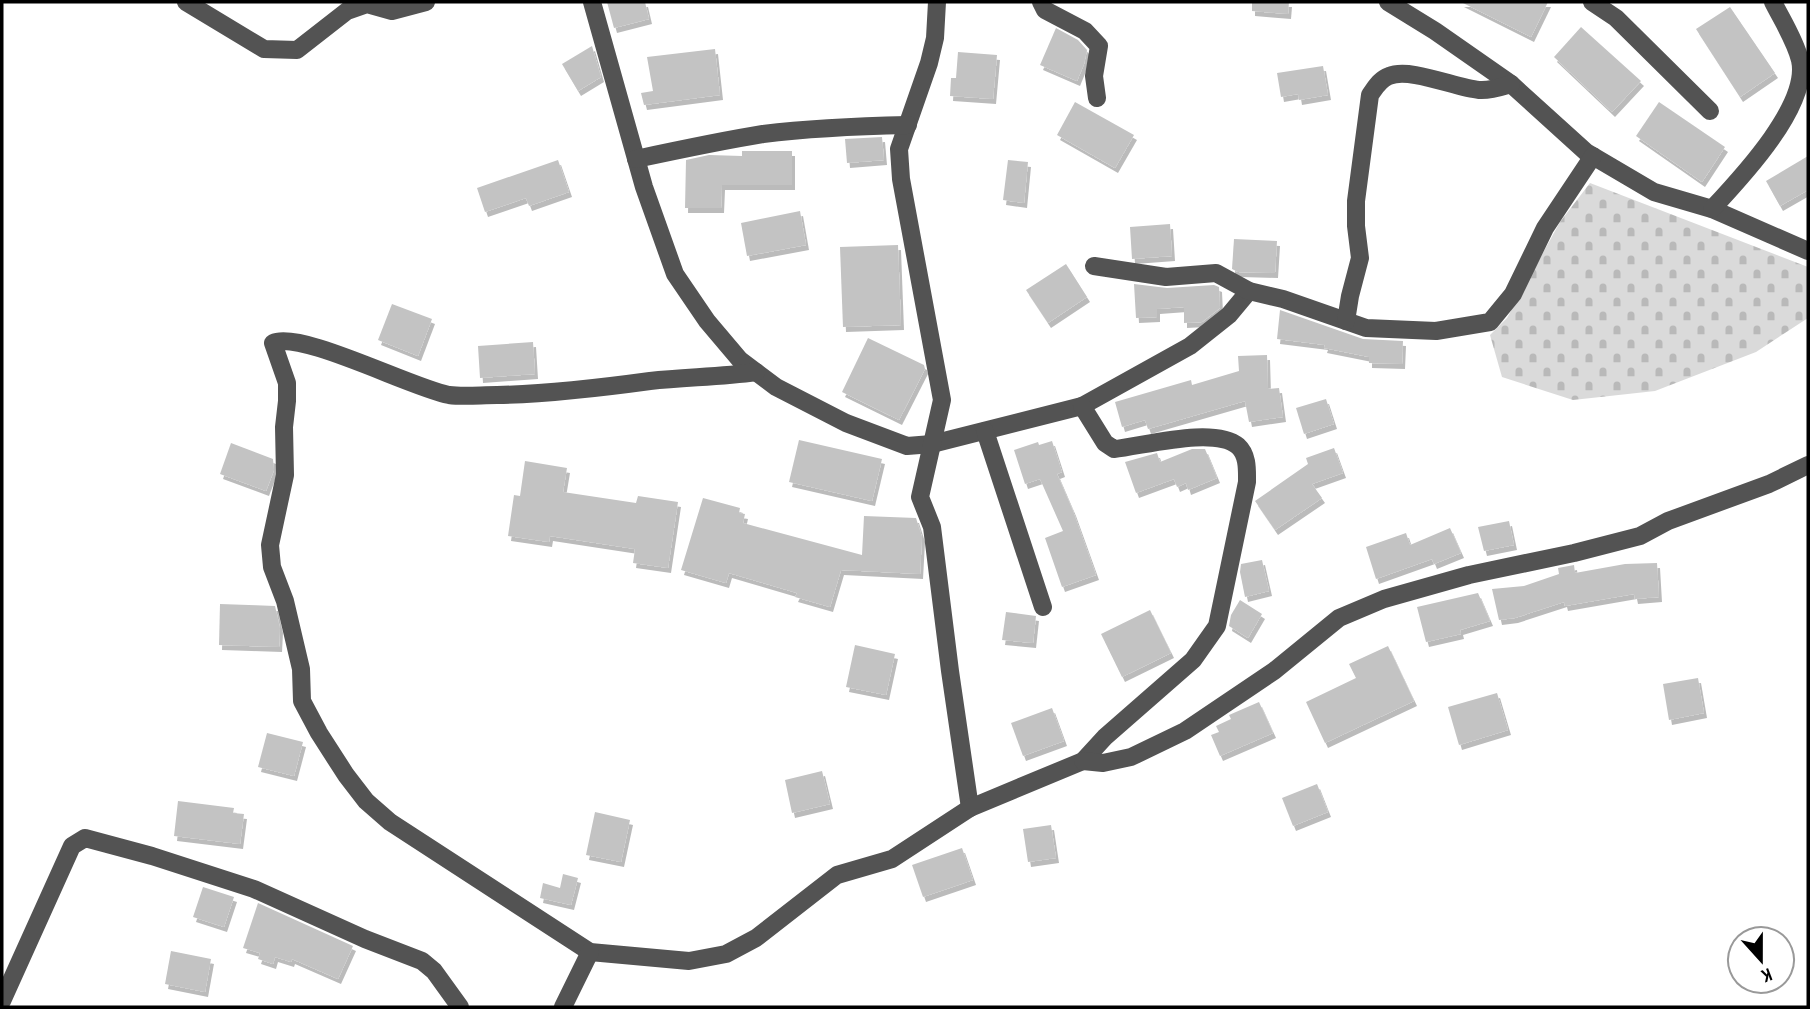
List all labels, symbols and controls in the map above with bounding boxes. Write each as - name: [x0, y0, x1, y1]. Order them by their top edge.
- north arrow: [1726, 925, 1796, 995]
- text: K: [1757, 962, 1775, 987]

